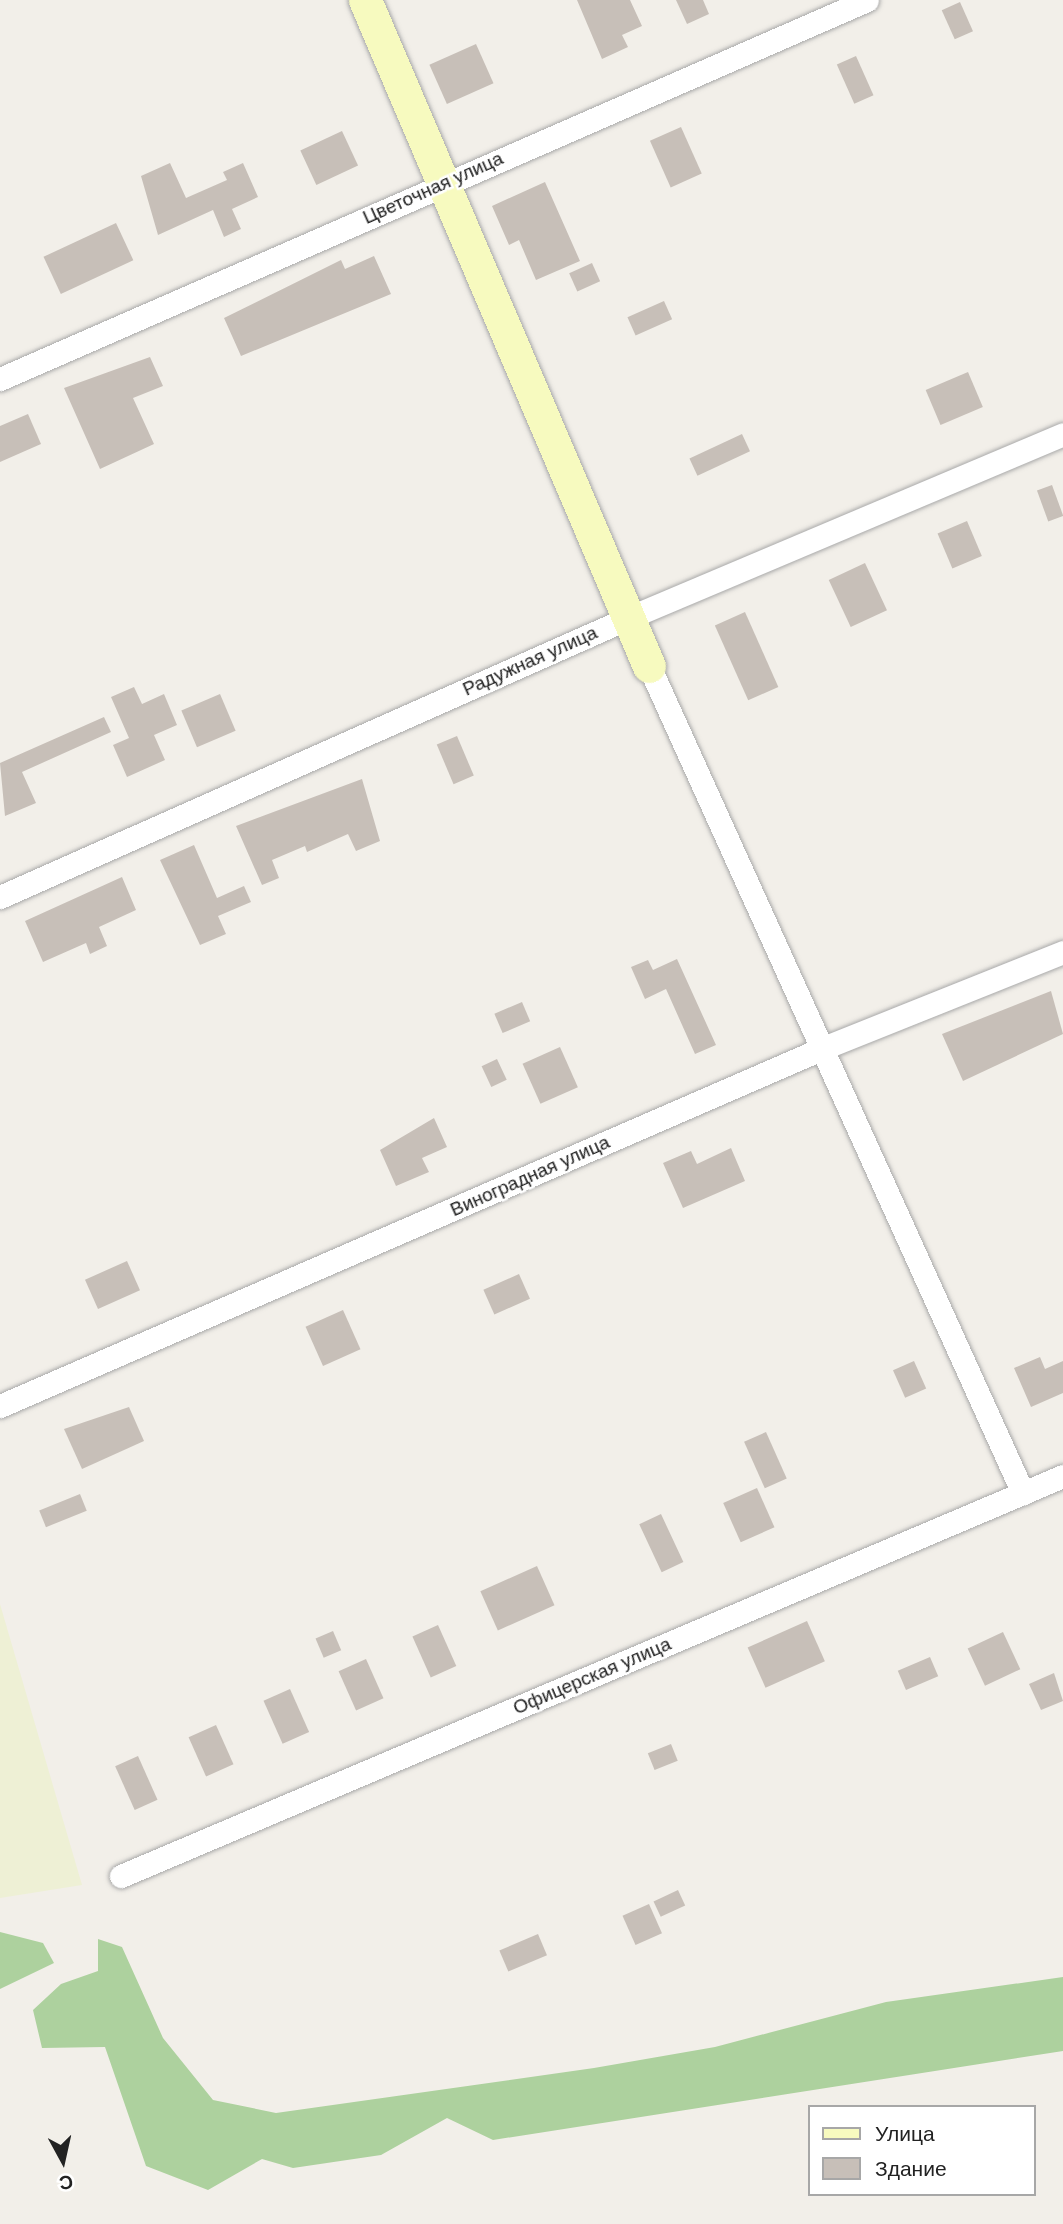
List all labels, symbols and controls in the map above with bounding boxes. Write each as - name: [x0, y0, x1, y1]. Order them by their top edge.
- street label: Цветочная улица: [359, 147, 507, 229]
- street label: Радужная улица: [459, 621, 601, 701]
- street label: Виноградная улица: [447, 1131, 613, 1221]
- street label: Офицерская улица: [510, 1632, 674, 1720]
- legend: [808, 2105, 1035, 2196]
- text: Улица: [875, 2120, 935, 2148]
- north arrow: [28, 2126, 98, 2196]
- text: Здание: [875, 2155, 947, 2183]
- text: С: [57, 2169, 75, 2196]

